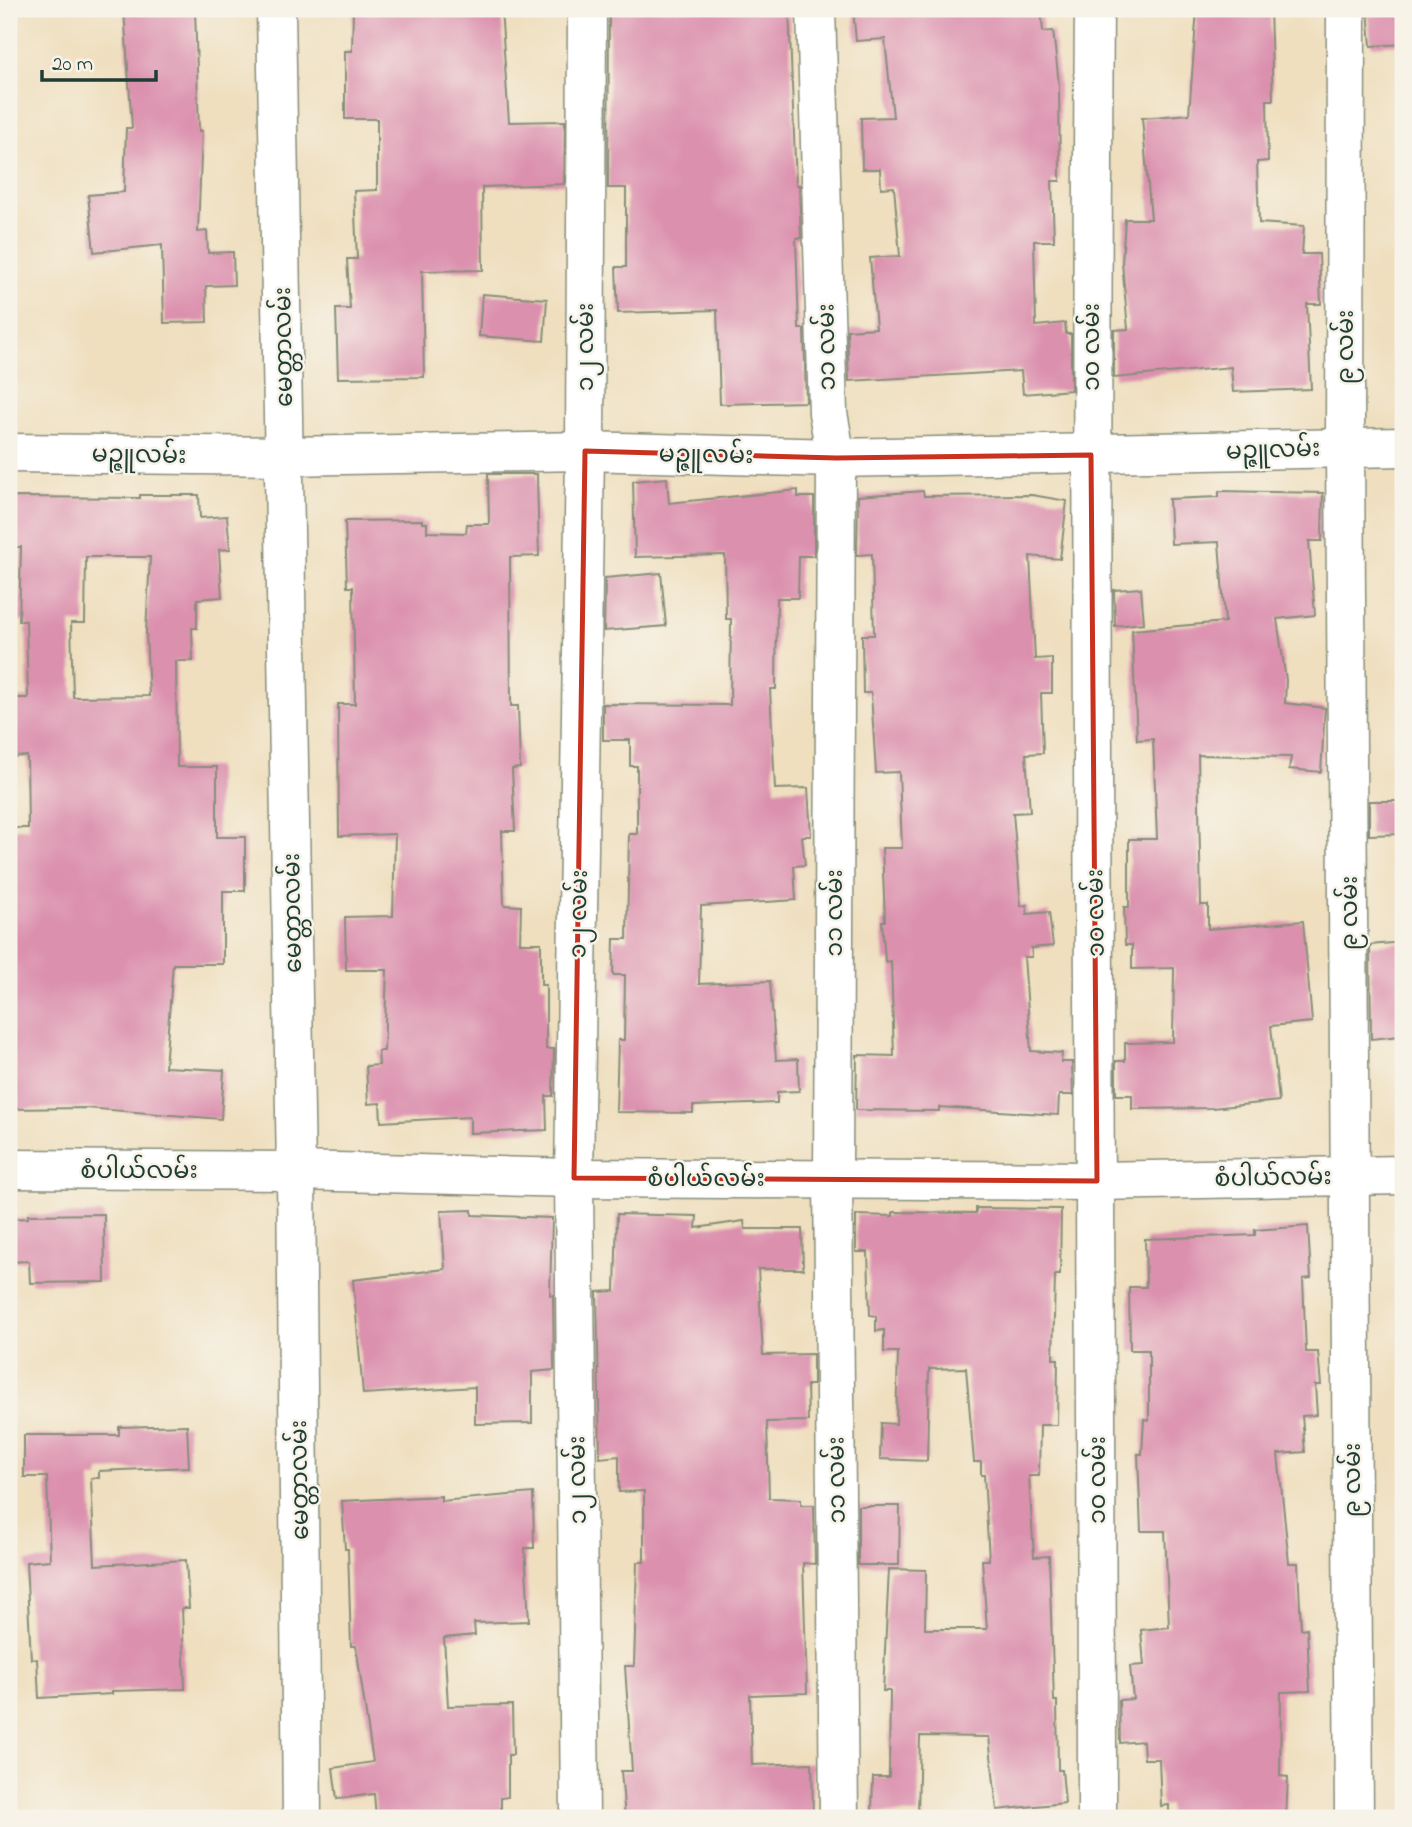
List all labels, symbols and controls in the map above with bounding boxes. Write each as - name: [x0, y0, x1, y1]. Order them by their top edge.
- scale bar: [42, 38, 156, 82]
- text: 20 m: [52, 50, 93, 80]
- street label: မေတ္တာလမ်း: [266, 286, 304, 408]
- street label: ၁၂ လမ်း: [569, 303, 605, 391]
- street label: ၁၁ လမ်း: [809, 303, 847, 391]
- street label: ၁၀ လမ်း: [1075, 303, 1111, 391]
- street label: ၉ လမ်း: [1329, 310, 1365, 384]
- street label: မဉ္ဇူလမ်း: [1225, 431, 1321, 471]
- street label: မဉ္ဇူလမ်း: [91, 437, 187, 475]
- street label: မဉ္ဇူလမ်း: [658, 437, 754, 475]
- street label: မေတ္တာလမ်း: [275, 852, 313, 974]
- street label: ၁၂ လမ်း: [561, 869, 599, 959]
- street label: ၁၁ လမ်း: [818, 869, 854, 957]
- street label: ၁၀ လမ်း: [1078, 869, 1116, 957]
- street label: ၉ လမ်း: [1333, 876, 1369, 950]
- street label: စံပါယ်လမ်း: [80, 1154, 198, 1190]
- street label: စံပါယ်လမ်း: [1214, 1160, 1332, 1198]
- street label: စံပါယ်လမ်း: [647, 1162, 765, 1198]
- street label: မေတ္တာလမ်း: [282, 1419, 320, 1541]
- street label: ၁၂ လမ်း: [560, 1435, 598, 1525]
- street label: ၁၁ လမ်း: [819, 1436, 857, 1524]
- street label: ၁၀ လမ်း: [1081, 1436, 1117, 1524]
- street label: ၉ လမ်း: [1336, 1443, 1372, 1517]

